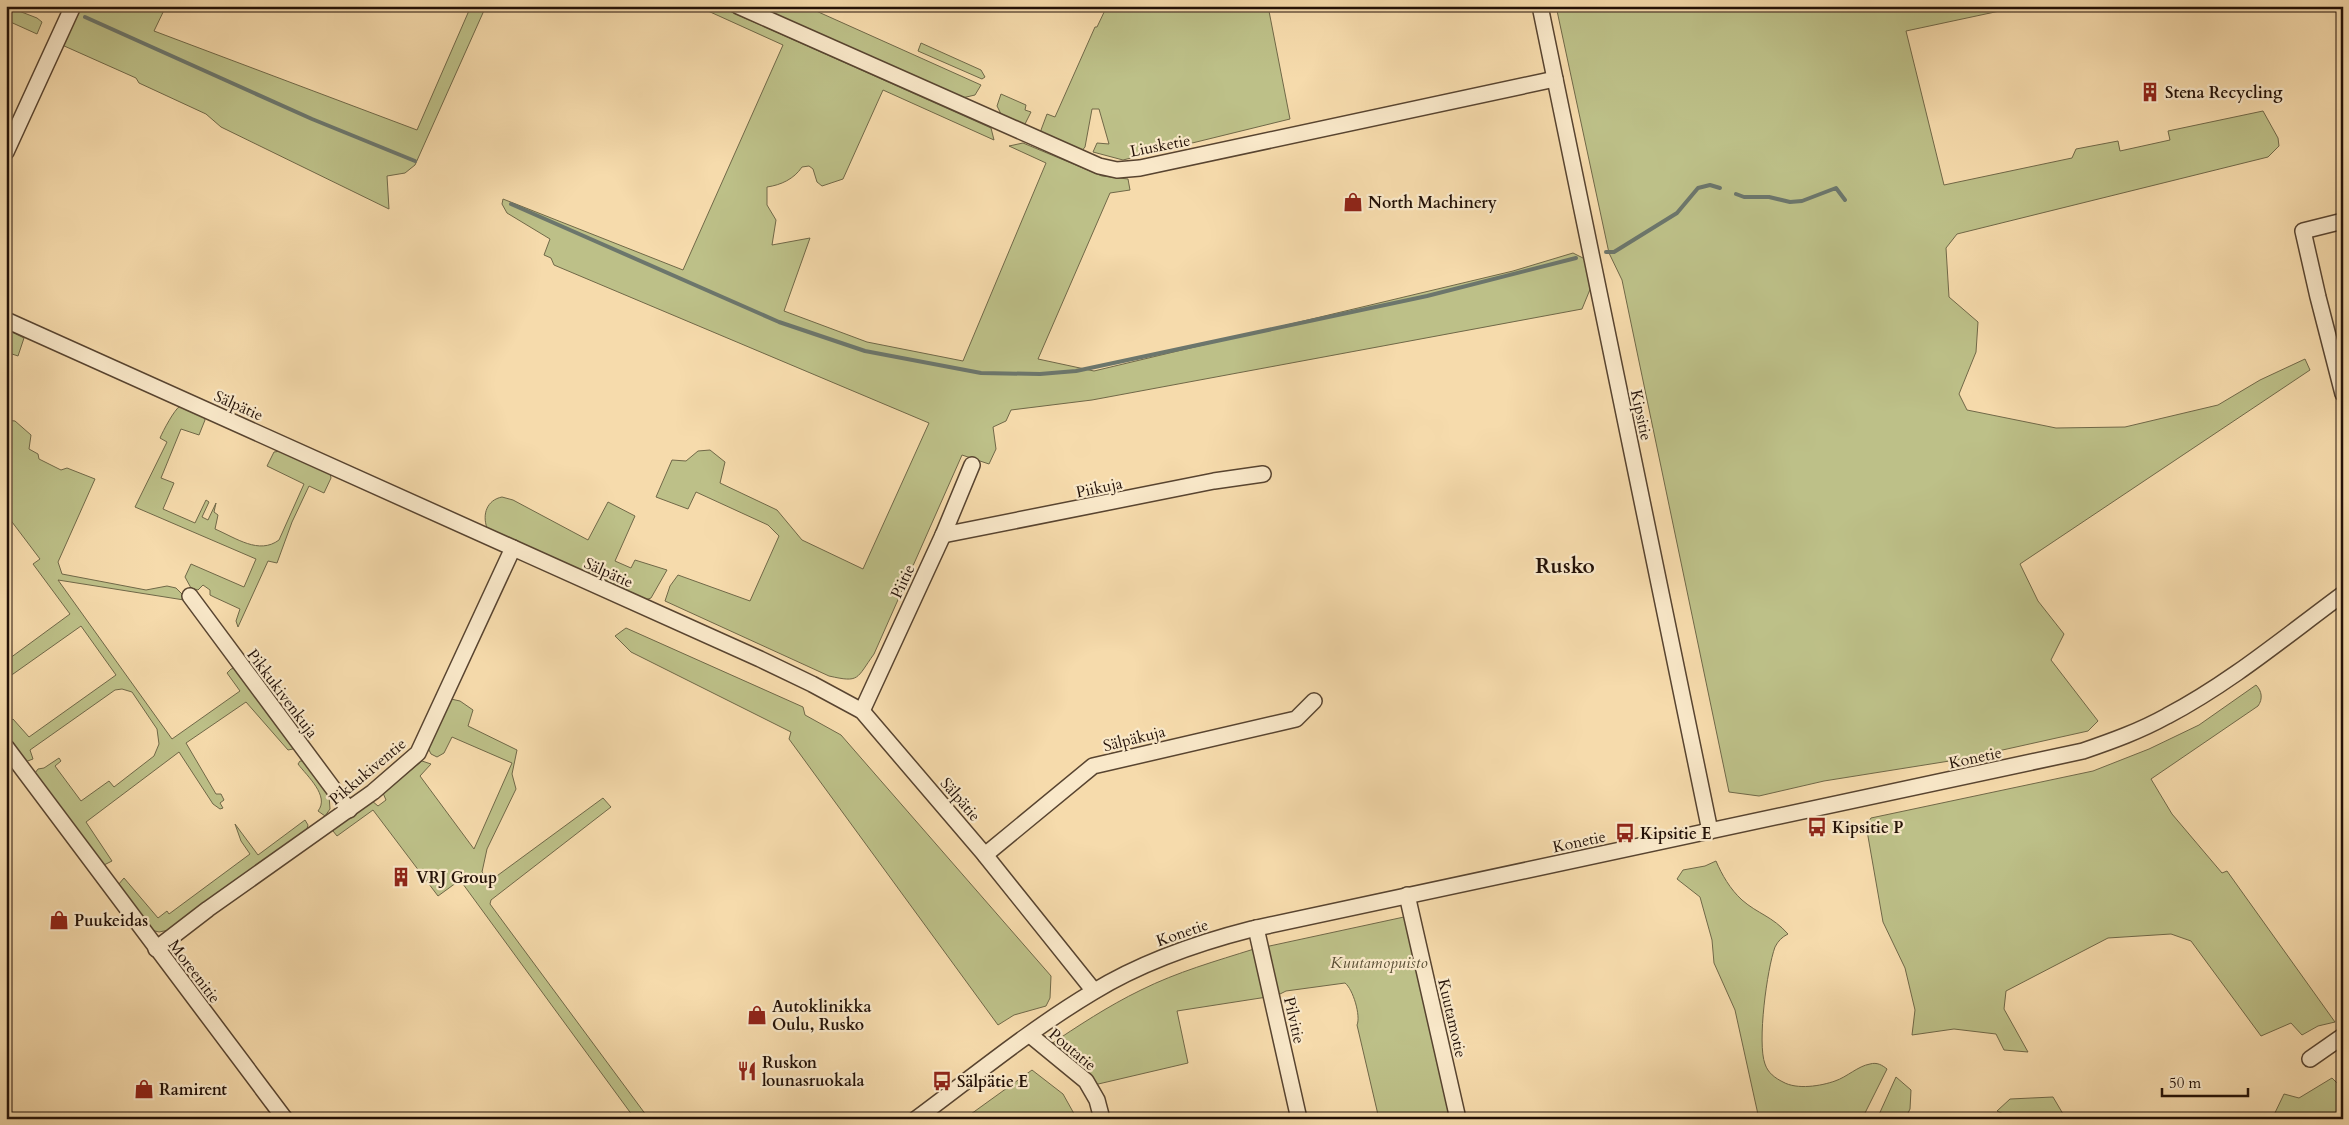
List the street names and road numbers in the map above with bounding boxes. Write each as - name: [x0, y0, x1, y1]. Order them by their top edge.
- street label: Liusketie: [1128, 129, 1192, 163]
- street label: Sälpätie: [211, 385, 267, 426]
- street label: Kipsitie: [1625, 388, 1657, 443]
- street label: Piikuja: [1074, 472, 1125, 504]
- street label: Sälpätie: [581, 552, 637, 593]
- street label: Piitie: [885, 561, 920, 602]
- street label: Pikkukivenkuja: [241, 645, 323, 743]
- street label: Sälpäkuja: [1101, 721, 1168, 757]
- street label: Pikkukiventie: [324, 733, 411, 810]
- street label: Konetie: [1947, 742, 2004, 774]
- street label: Sälpätie: [935, 773, 985, 826]
- street label: Konetie: [1551, 826, 1608, 858]
- street label: Konetie: [1153, 914, 1211, 952]
- street label: Moreenitie: [163, 935, 225, 1008]
- street label: Kuutamotie: [1432, 977, 1472, 1060]
- street label: Pilvitie: [1278, 995, 1310, 1046]
- street label: Poutatie: [1044, 1023, 1101, 1076]

